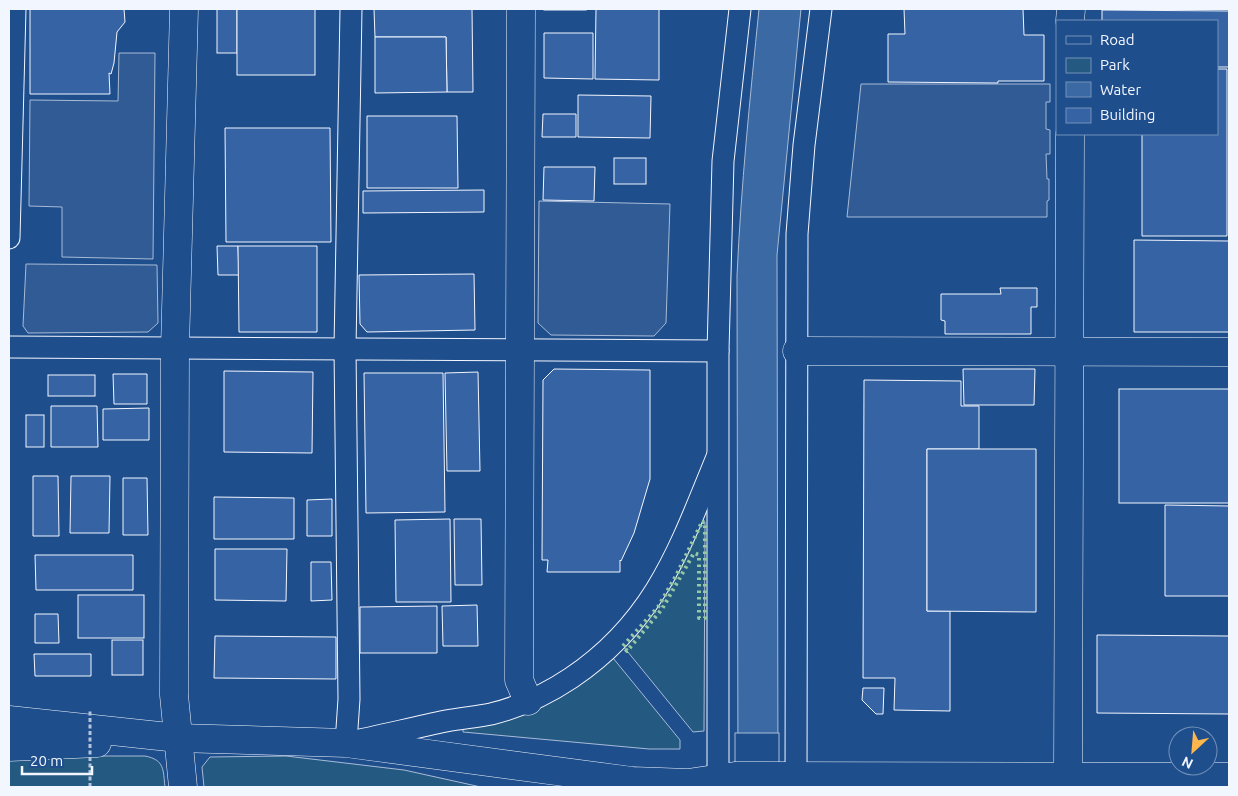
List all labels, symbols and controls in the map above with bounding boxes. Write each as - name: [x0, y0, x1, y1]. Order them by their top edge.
- legend: [1056, 20, 1218, 135]
- text: Road: [1100, 31, 1135, 48]
- text: Park: [1100, 56, 1130, 73]
- text: Water: [1100, 81, 1141, 98]
- text: Building: [1100, 106, 1155, 123]
- north arrow: [1168, 726, 1218, 776]
- scale bar: [22, 744, 92, 776]
- text: 20 m: [30, 752, 63, 769]
- text: N: [1179, 753, 1196, 772]

